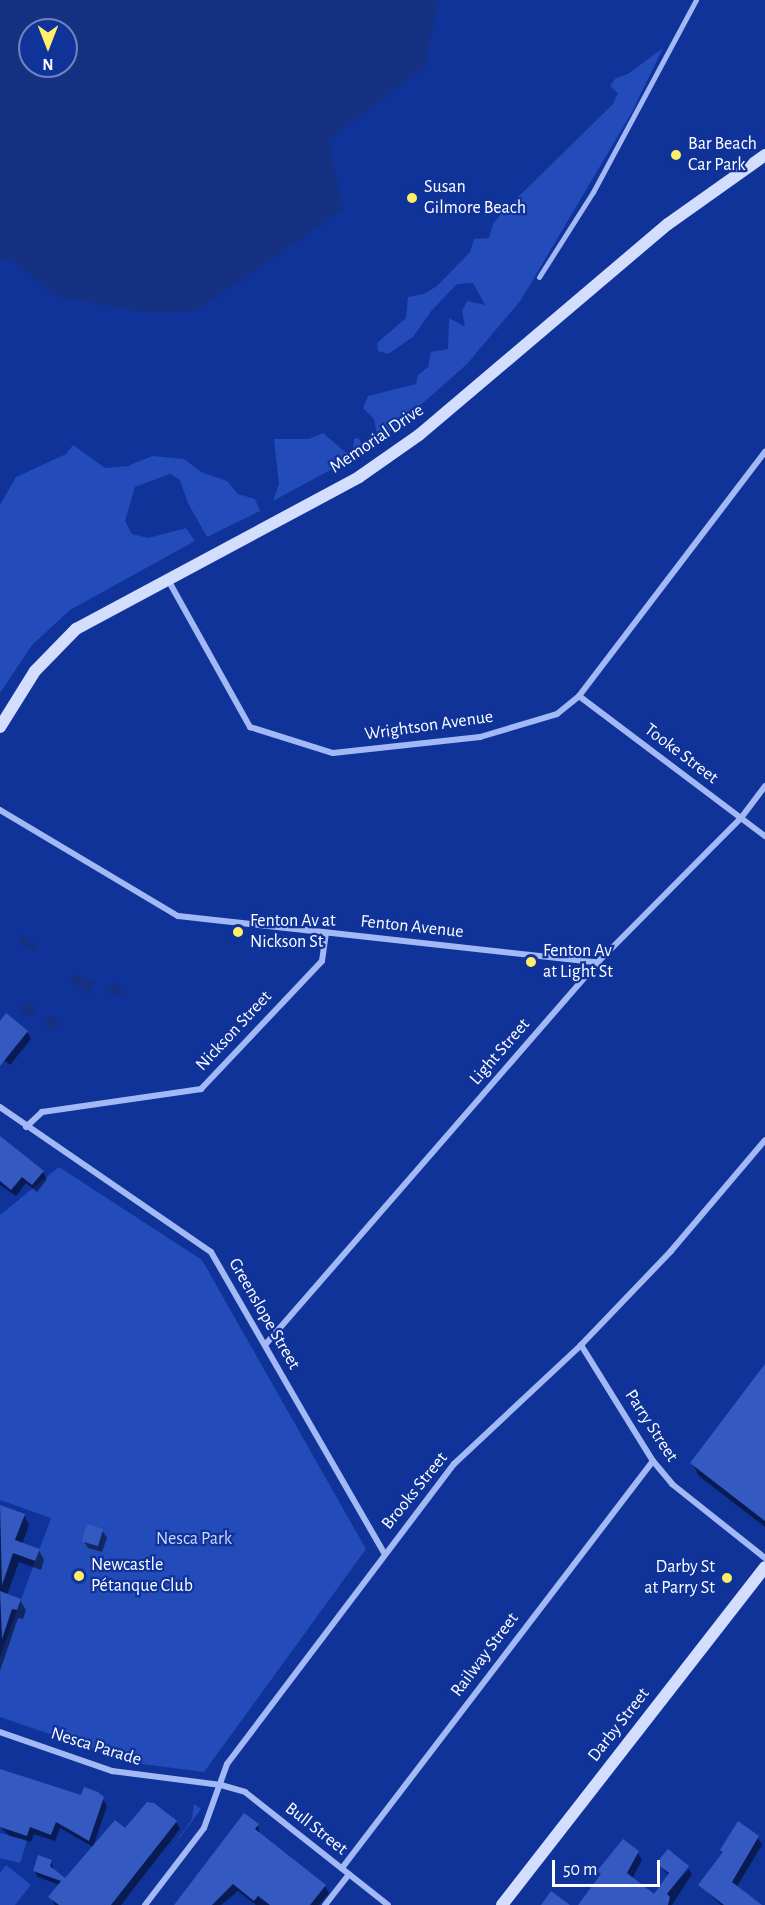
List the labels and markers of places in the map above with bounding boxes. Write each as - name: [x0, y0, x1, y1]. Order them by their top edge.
- place label: Bar Beach Car Park: [688, 134, 757, 176]
- marker: Bar Beach Car Park: [669, 148, 683, 162]
- place label: Susan Gilmore Beach: [424, 177, 526, 219]
- marker: Susan Gilmore Beach: [405, 191, 419, 205]
- place label: Fenton Av at Nickson St: [250, 911, 336, 954]
- marker: Fenton Av at Nickson St: [231, 925, 245, 939]
- place label: Fenton Av at Light St: [543, 941, 613, 984]
- marker: Fenton Av at Light St: [524, 955, 538, 969]
- place label: Newcastle Pétanque Club: [91, 1555, 193, 1598]
- place label: Darby St at Parry St: [644, 1557, 715, 1600]
- marker: Newcastle Pétanque Club: [72, 1569, 86, 1583]
- marker: Darby St at Parry St: [720, 1571, 734, 1585]

